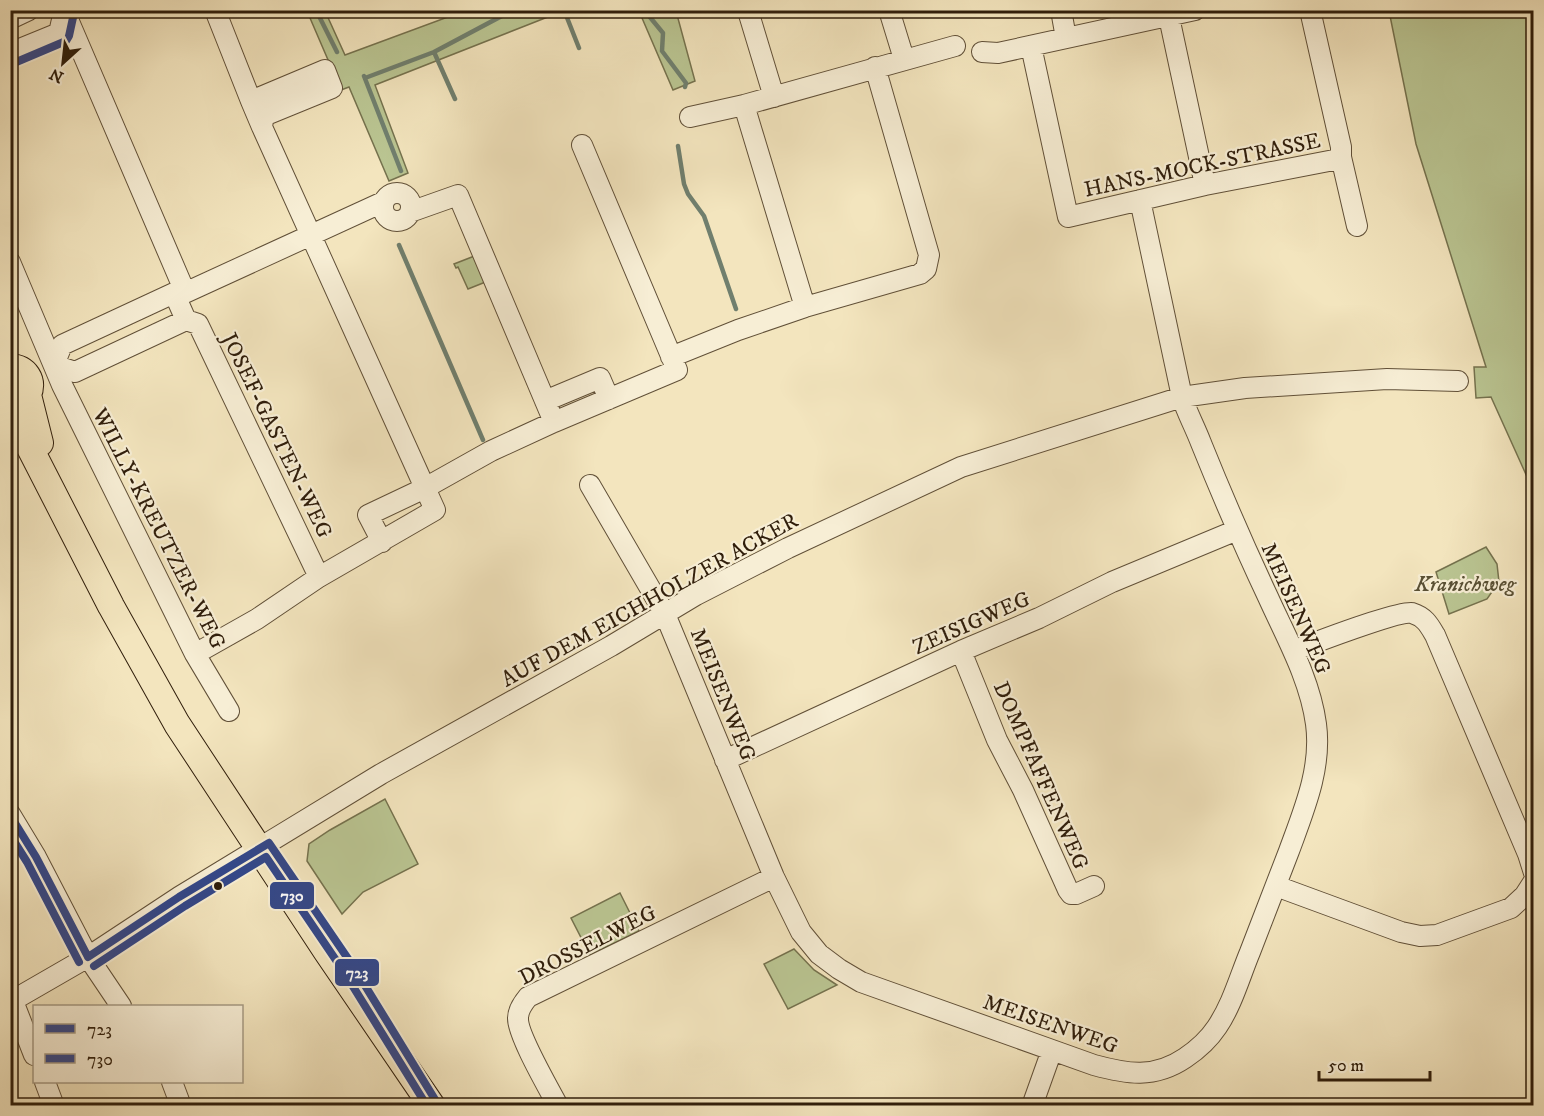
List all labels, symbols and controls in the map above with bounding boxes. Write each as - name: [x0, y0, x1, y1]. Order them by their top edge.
- north arrow: [33, 33, 93, 93]
- text: N: [46, 64, 67, 87]
- street label: HANS-MOCK-STRASSE: [1082, 127, 1323, 204]
- street label: JOSEF-GASTEN-WEG: [214, 327, 338, 543]
- street label: WILLY-KREUTZER-WEG: [86, 403, 231, 654]
- street label: AUF DEM EICHHOLZER ACKER: [496, 507, 803, 693]
- street label: MEISENWEG: [1255, 539, 1337, 679]
- park label: Kranichweg: [1414, 571, 1517, 598]
- street label: ZEISIGWEG: [909, 585, 1034, 661]
- street label: MEISENWEG: [684, 624, 762, 765]
- street label: DOMPFAFFENWEG: [987, 677, 1094, 874]
- unlabelled marker: [212, 880, 224, 892]
- line badge: 730: [269, 881, 315, 910]
- text: 730: [280, 886, 304, 906]
- street label: DROSSELWEG: [514, 899, 661, 992]
- line badge: 723: [334, 958, 380, 987]
- text: 723: [346, 963, 368, 983]
- street label: MEISENWEG: [979, 989, 1122, 1060]
- legend: [33, 1005, 243, 1083]
- text: 723: [87, 1019, 112, 1041]
- scale bar: [1319, 1044, 1430, 1082]
- text: 730: [87, 1049, 113, 1071]
- text: 50 m: [1328, 1055, 1364, 1077]

